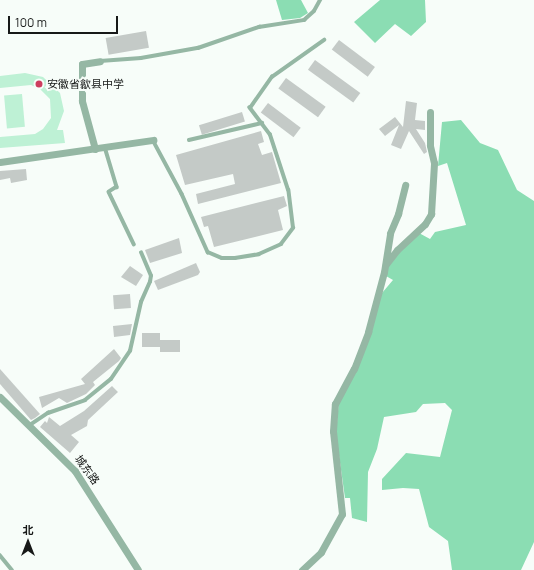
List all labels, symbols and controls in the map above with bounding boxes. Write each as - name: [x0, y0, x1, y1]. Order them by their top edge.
- scale bar: [10, 8, 120, 34]
- text: 100 m: [15, 14, 47, 31]
- place label: 安徽省歙县中学: [47, 77, 124, 91]
- marker: 安徽省歙县中学: [34, 79, 44, 89]
- street label: 城东路: [72, 453, 102, 487]
- north arrow: [8, 522, 48, 562]
- text: 北: [23, 522, 34, 537]

